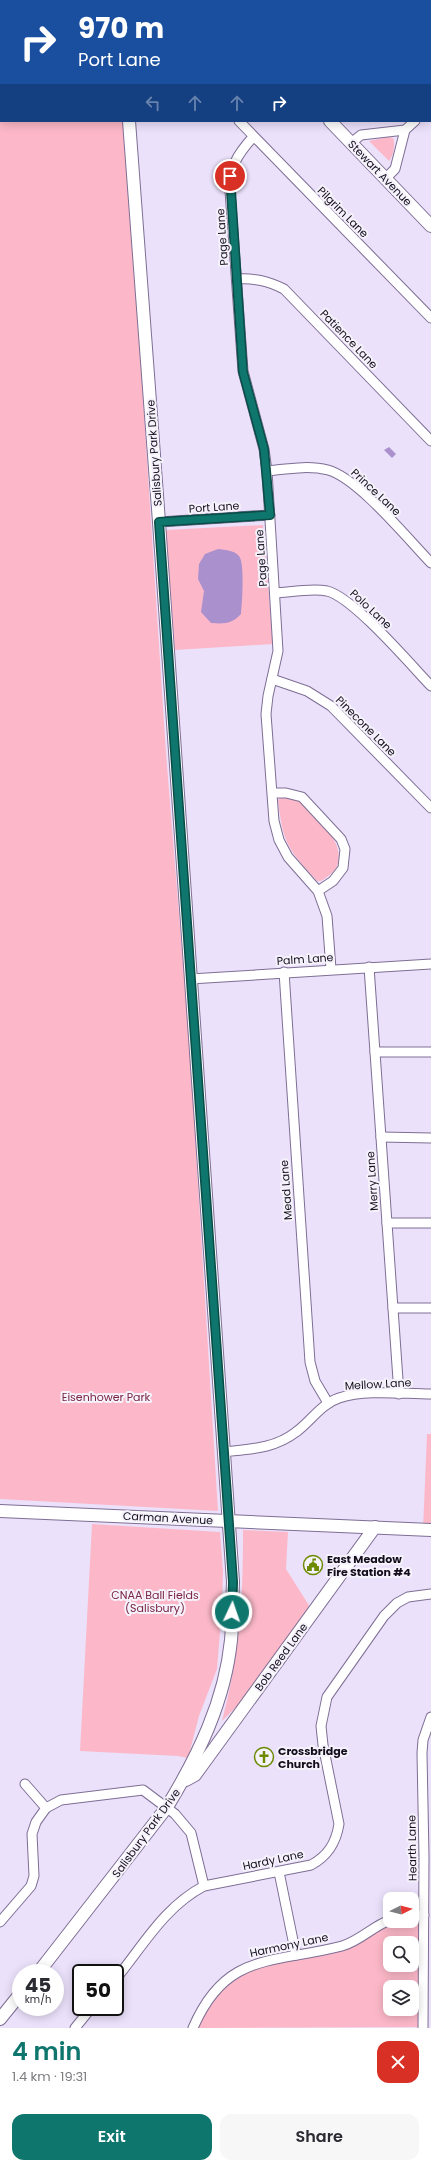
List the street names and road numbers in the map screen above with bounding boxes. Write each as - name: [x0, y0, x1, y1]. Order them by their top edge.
- street label: Stewart Avenue: [344, 136, 416, 210]
- street label: Pilgrim Lane: [314, 183, 372, 241]
- street label: Page Lane: [212, 208, 232, 266]
- street label: Patience Lane: [317, 306, 382, 372]
- street label: Salisbury Park Drive: [142, 399, 166, 507]
- street label: Prince Lane: [348, 465, 405, 519]
- street label: Port Lane: [188, 497, 240, 517]
- street label: Page Lane: [251, 529, 271, 587]
- street label: Polo Lane: [346, 585, 396, 633]
- street label: Pinecone Lane: [332, 692, 400, 760]
- street label: Palm Lane: [276, 949, 334, 969]
- street label: Merry Lane: [362, 1151, 382, 1211]
- street label: Mead Lane: [276, 1159, 296, 1221]
- street label: Mellow Lane: [344, 1374, 412, 1394]
- street label: Carman Avenue: [123, 1508, 214, 1528]
- street label: Bob Reed Lane: [251, 1619, 311, 1694]
- street label: Salisbury Park Drive: [108, 1785, 184, 1881]
- street label: Hearth Lane: [403, 1815, 421, 1881]
- street label: Hardy Lane: [241, 1846, 305, 1874]
- street label: Harmony Lane: [248, 1929, 330, 1961]

